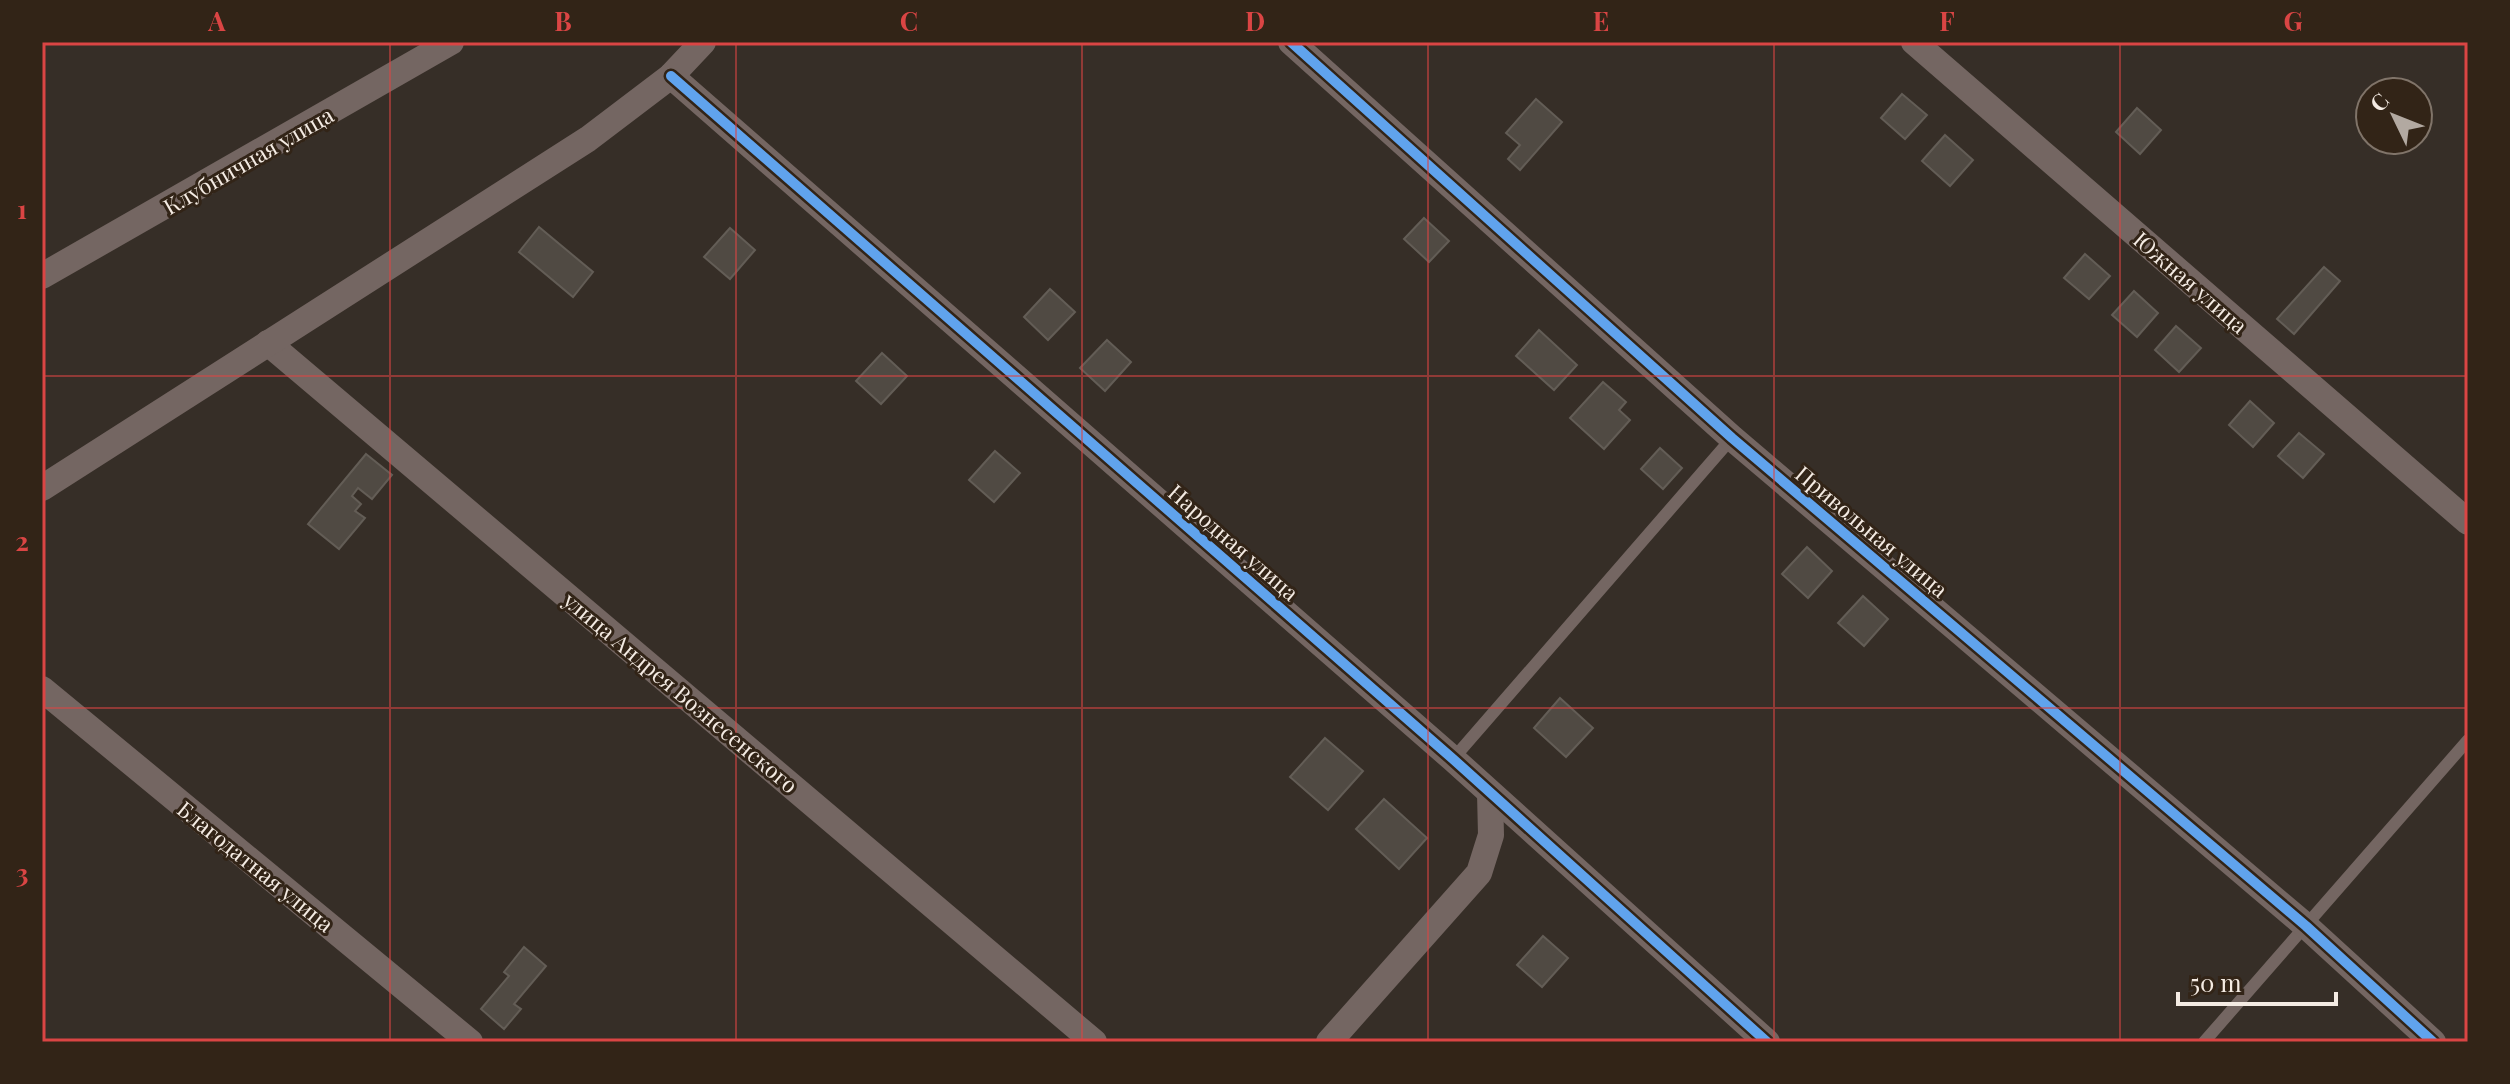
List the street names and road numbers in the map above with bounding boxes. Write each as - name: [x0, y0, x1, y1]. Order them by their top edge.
- street label: Клубничная улица: [158, 99, 338, 221]
- street label: Южная улица: [2128, 224, 2254, 340]
- street label: Привольная улица: [1789, 458, 1955, 604]
- street label: Народная улица: [1162, 477, 1306, 607]
- street label: улица Андрея Вознесенского: [557, 584, 805, 799]
- street label: Благодатная улица: [172, 794, 340, 938]

